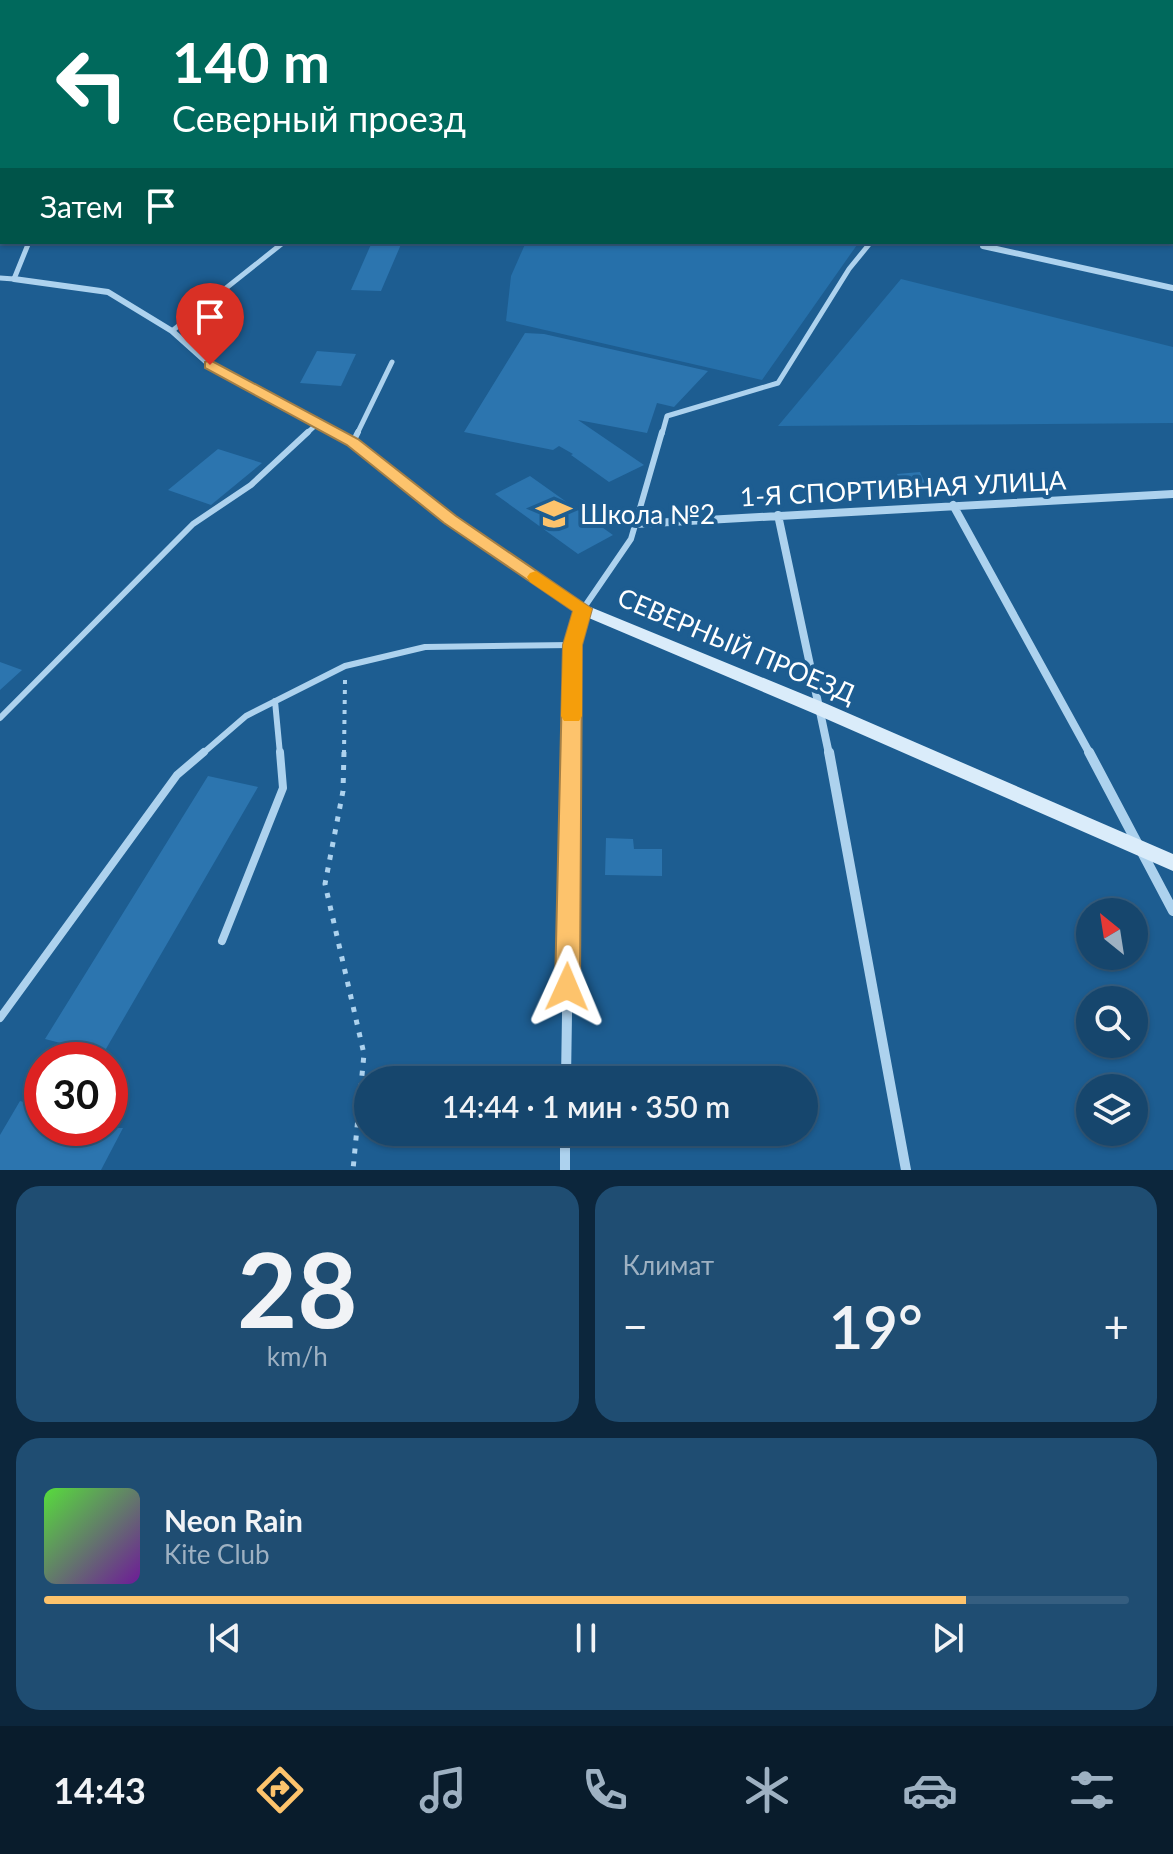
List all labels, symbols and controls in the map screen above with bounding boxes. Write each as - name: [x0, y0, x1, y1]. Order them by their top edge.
- text: 140 m: [172, 28, 330, 95]
- icon: left: [40, 32, 144, 136]
- text: Северный проезд: [172, 96, 466, 140]
- icon: arrive: [139, 184, 183, 228]
- text: Затем: [40, 188, 123, 224]
- pin: [176, 283, 244, 365]
- icon: arrive: [188, 295, 232, 339]
- street label: 1-Я СПОРТИВНАЯ УЛИЦА: [739, 463, 1067, 513]
- school or university icon: Школа №2: [535, 495, 573, 533]
- place label: Школа №2: [580, 498, 715, 530]
- street label: СЕВЕРНЫЙ ПРОЕЗД: [613, 580, 861, 710]
- north arrow: [1076, 898, 1148, 970]
- map controls: [1076, 898, 1148, 1146]
- position arrow: [525, 945, 609, 1029]
- button: search: [1076, 986, 1148, 1058]
- speed limit sign: 30: [24, 1042, 128, 1146]
- button: layers: [1076, 1074, 1148, 1146]
- text: 14:44 · 1 мин · 350 m: [442, 1088, 730, 1124]
- text: 28: [237, 1225, 358, 1350]
- text: Климат: [623, 1249, 714, 1281]
- text: 19°: [829, 1290, 923, 1362]
- text: −: [623, 1300, 648, 1352]
- text: +: [1103, 1300, 1129, 1352]
- text: km/h: [267, 1340, 328, 1372]
- text: Neon Rain: [164, 1502, 303, 1538]
- text: Kite Club: [164, 1538, 270, 1570]
- icon: previous: [203, 1616, 247, 1660]
- icon: pause: [564, 1616, 608, 1660]
- icon: next: [926, 1616, 970, 1660]
- icon: directions: [252, 1762, 308, 1818]
- icon: music: [415, 1762, 471, 1818]
- icon: phone: [577, 1762, 633, 1818]
- icon: climate: [739, 1762, 795, 1818]
- icon: car: [902, 1762, 958, 1818]
- icon: filters: [1064, 1762, 1120, 1818]
- text: 14:43: [53, 1768, 146, 1812]

